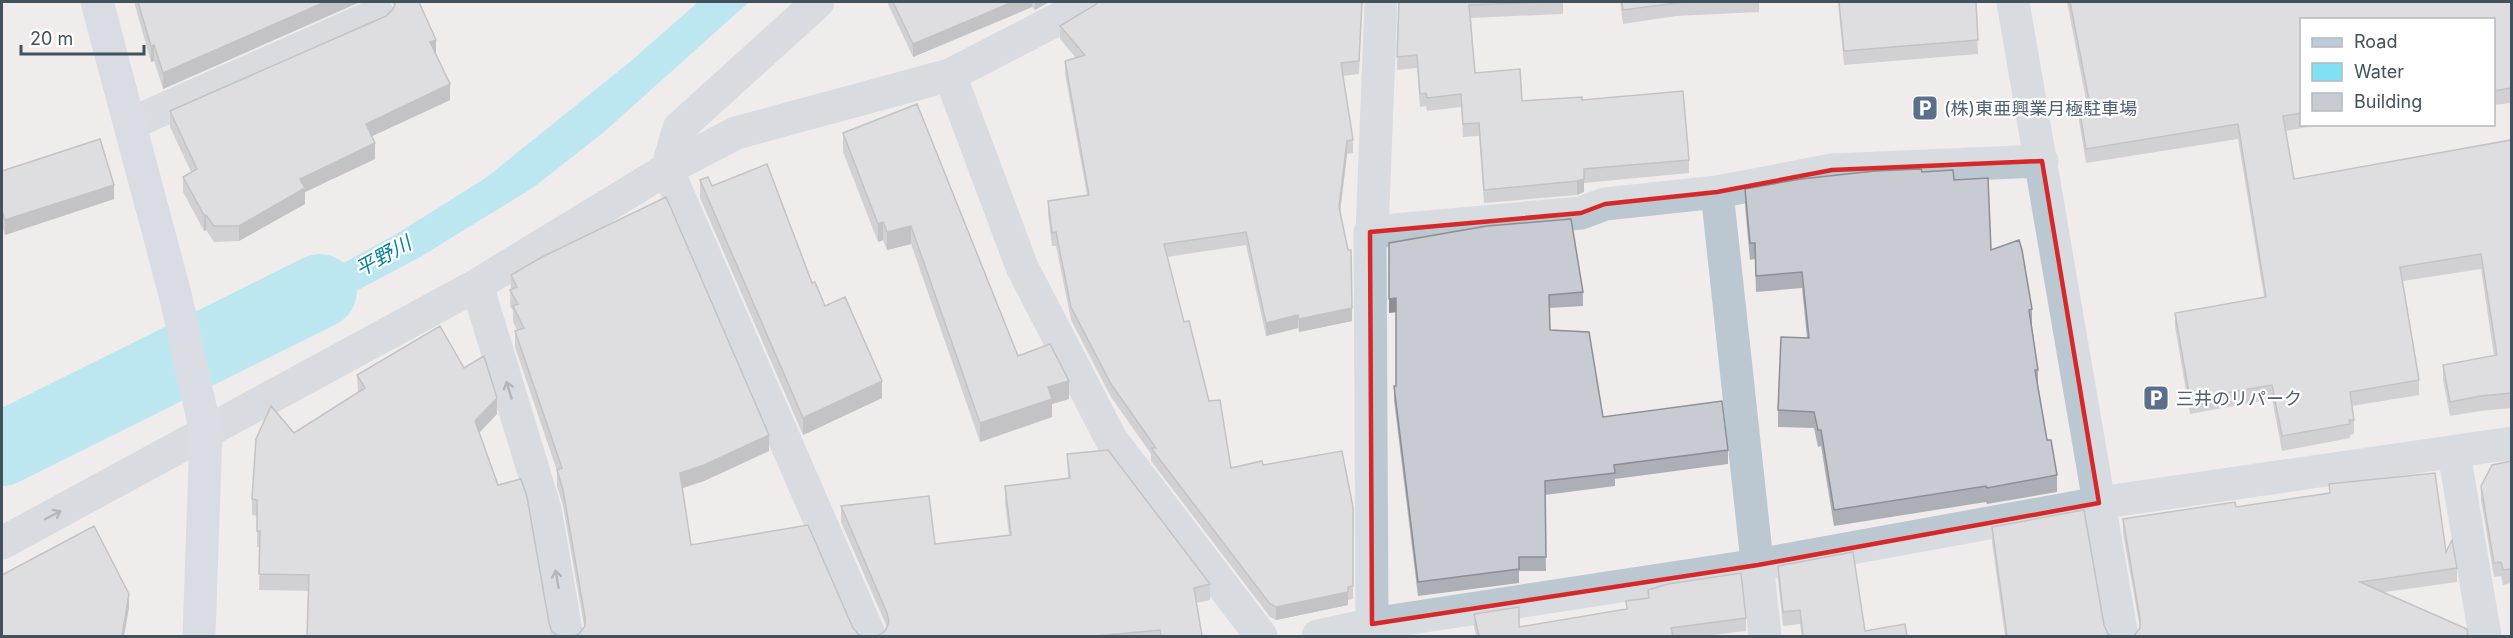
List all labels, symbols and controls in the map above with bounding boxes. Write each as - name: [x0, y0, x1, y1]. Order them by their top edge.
- scale bar: [21, 18, 144, 56]
- legend: [2300, 18, 2495, 126]
- text: 20 m: [30, 28, 73, 49]
- text: Road: [2354, 31, 2397, 52]
- text: Water: [2354, 61, 2404, 82]
- text: Building: [2354, 91, 2422, 112]
- parking icon: (株)東亜興業月極駐車場: [1910, 93, 1940, 123]
- place label: (株)東亜興業月極駐車場: [1944, 98, 2137, 119]
- water label: 平野川: [351, 230, 417, 281]
- one-way arrow: [503, 381, 514, 400]
- parking icon: 三井のリパーク: [2141, 383, 2171, 413]
- place label: 三井のリパーク: [2176, 388, 2302, 409]
- one-way arrow: [44, 509, 61, 521]
- one-way arrow: [552, 569, 563, 589]

